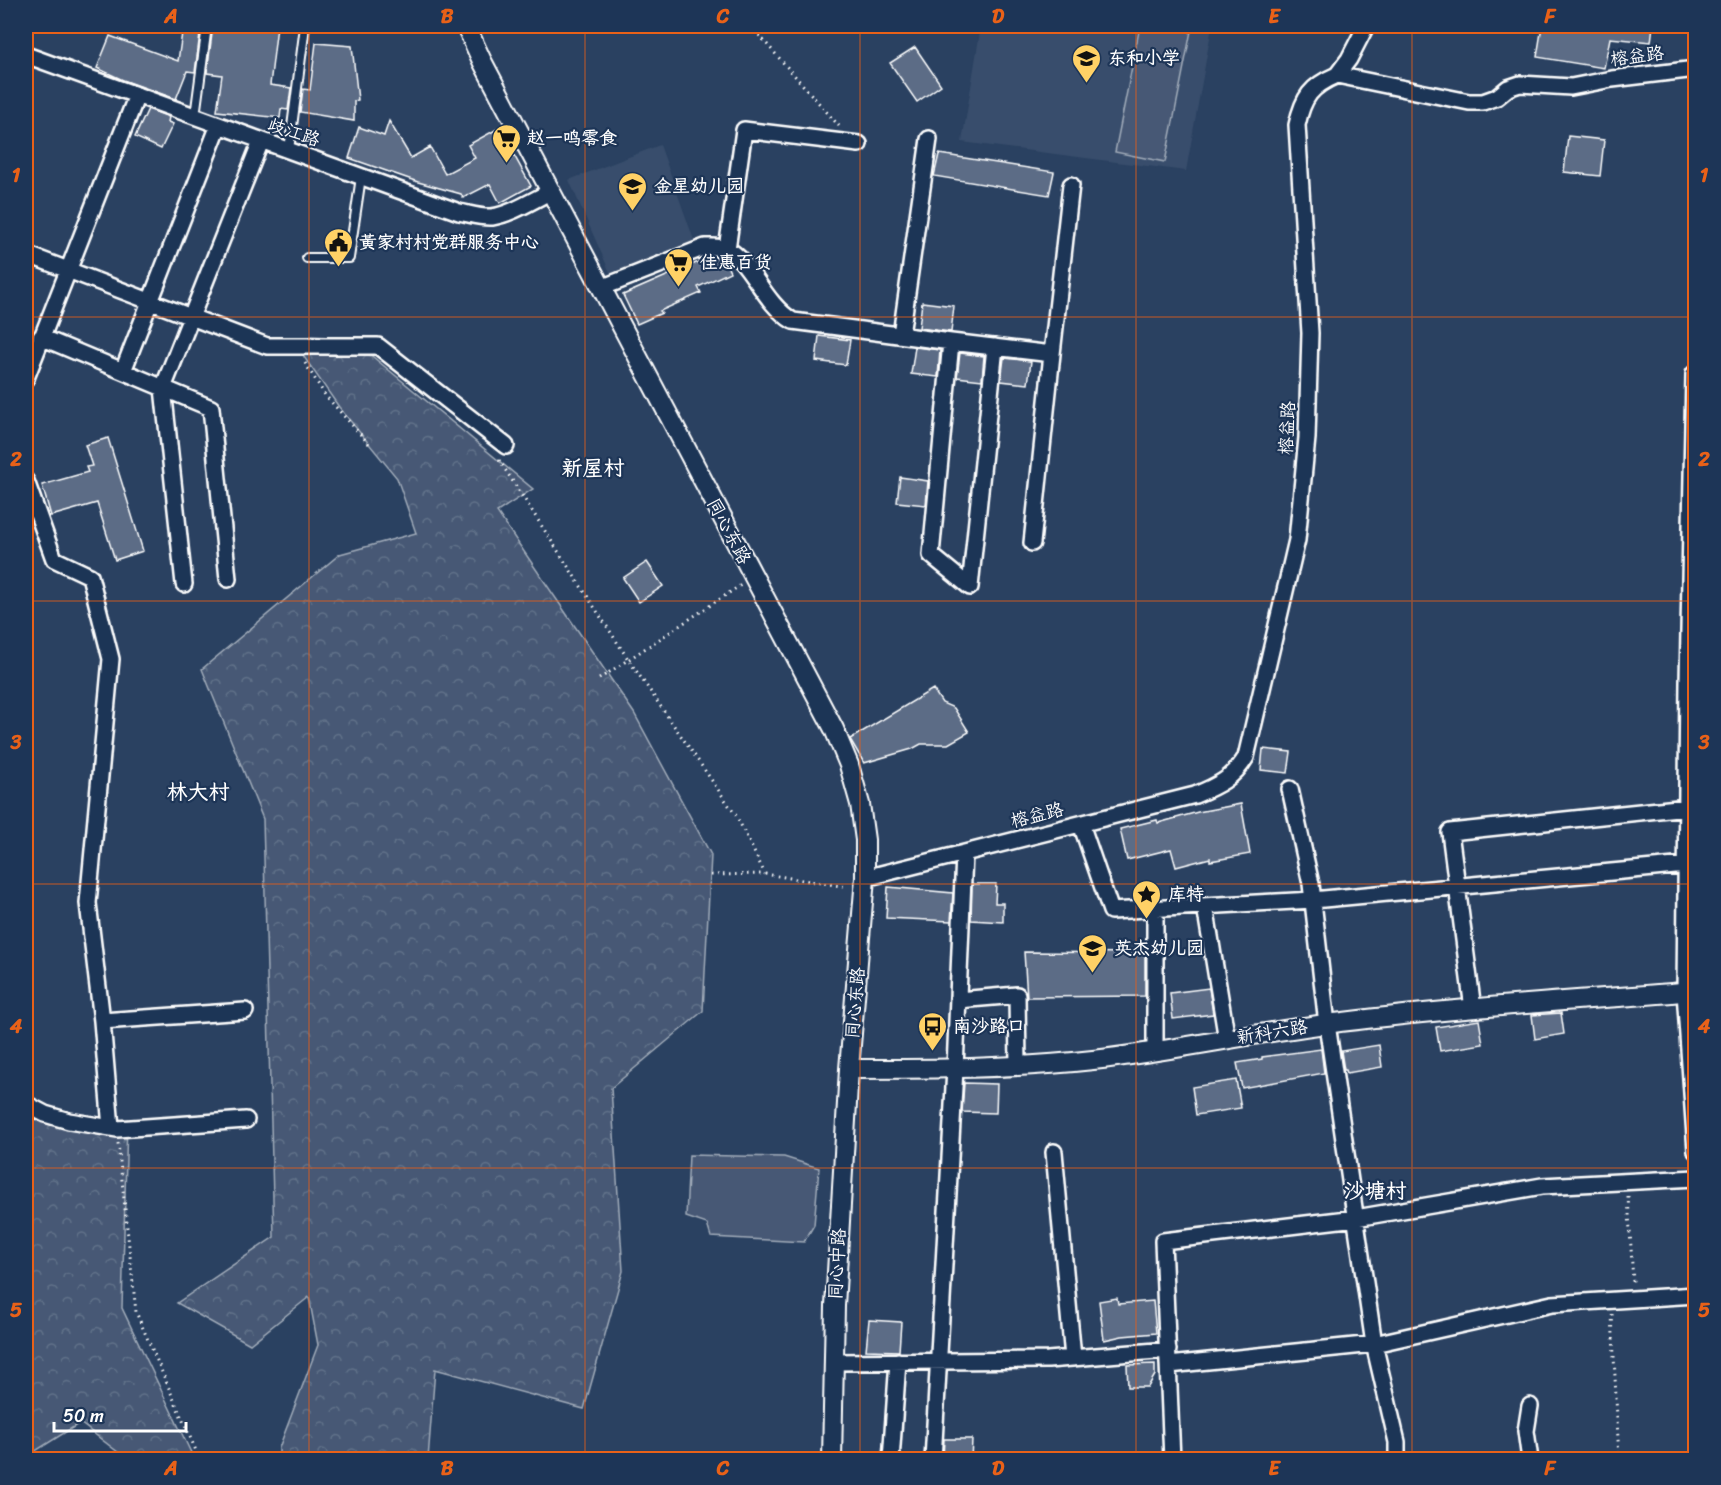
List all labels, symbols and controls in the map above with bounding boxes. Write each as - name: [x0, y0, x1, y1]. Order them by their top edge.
- text: A: [163, 0, 178, 34]
- text: B: [441, 0, 454, 34]
- text: C: [716, 0, 730, 34]
- text: D: [992, 0, 1005, 34]
- text: E: [1268, 0, 1281, 34]
- text: F: [1544, 0, 1557, 34]
- street label: 榕益路: [1608, 37, 1666, 75]
- school or university icon: 东和小学: [1071, 42, 1103, 84]
- place label: 东和小学: [1108, 42, 1180, 74]
- street label: 歧江路: [263, 108, 325, 156]
- supermarket icon: 赵一鸣零食: [490, 122, 522, 164]
- place label: 赵一鸣零食: [527, 122, 617, 154]
- text: 1: [12, 158, 21, 193]
- text: 1: [1700, 158, 1709, 193]
- school or university icon: 金星幼儿园: [617, 170, 649, 212]
- place label: 金星幼儿园: [654, 170, 744, 202]
- public building icon: 黄家村村党群服务中心: [322, 226, 354, 268]
- place label: 黄家村村党群服务中心: [359, 226, 539, 258]
- supermarket icon: 佳惠百货: [663, 246, 695, 288]
- place label: 佳惠百货: [700, 246, 772, 278]
- street label: 榕益路: [1270, 400, 1304, 456]
- text: 2: [9, 442, 22, 477]
- text: 2: [1697, 442, 1710, 477]
- district label: 新屋村: [562, 449, 625, 487]
- street label: 同心东路: [698, 492, 760, 570]
- text: 3: [10, 725, 22, 760]
- text: 3: [1698, 725, 1710, 760]
- district label: 林大村: [167, 773, 230, 811]
- street label: 榕益路: [1007, 793, 1067, 837]
- place icon: 库特: [1131, 878, 1163, 920]
- place label: 库特: [1168, 878, 1204, 910]
- school or university icon: 英杰幼儿园: [1077, 932, 1109, 974]
- place label: 英杰幼儿园: [1114, 932, 1204, 964]
- street label: 同心东路: [836, 966, 874, 1040]
- text: 4: [9, 1009, 23, 1044]
- text: 4: [1697, 1009, 1711, 1044]
- bus stop icon: 南沙路口: [916, 1010, 948, 1052]
- place label: 南沙路口: [953, 1010, 1025, 1042]
- street label: 新科六路: [1234, 1011, 1310, 1053]
- district label: 沙塘村: [1344, 1172, 1407, 1210]
- street label: 同心中路: [819, 1227, 855, 1301]
- text: 5: [10, 1293, 22, 1328]
- text: 5: [1698, 1293, 1710, 1328]
- scale bar: [54, 1395, 186, 1433]
- text: 50 m: [63, 1400, 104, 1432]
- text: A: [163, 1451, 178, 1485]
- text: B: [441, 1451, 454, 1485]
- text: C: [716, 1451, 730, 1485]
- text: D: [992, 1451, 1005, 1485]
- text: E: [1268, 1451, 1281, 1485]
- text: F: [1544, 1451, 1557, 1485]

